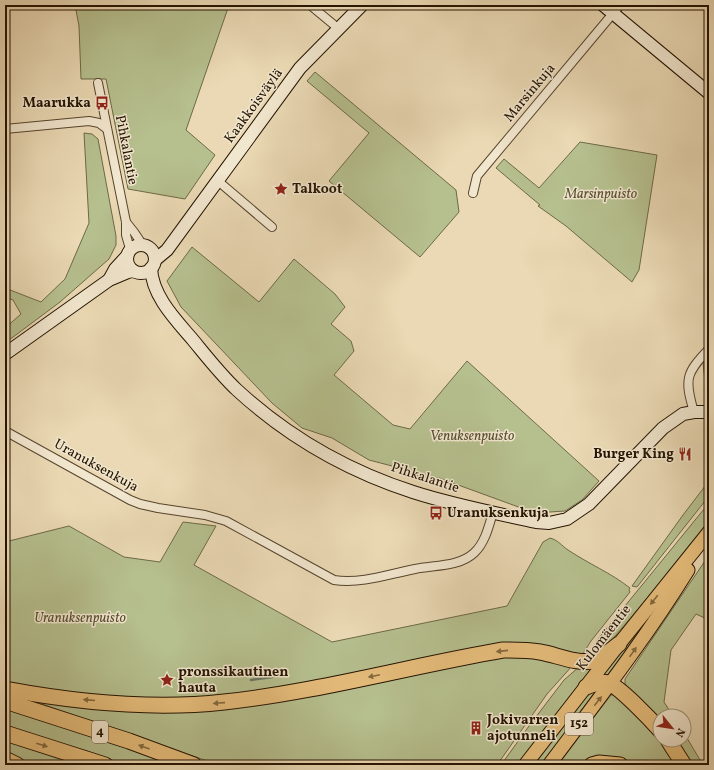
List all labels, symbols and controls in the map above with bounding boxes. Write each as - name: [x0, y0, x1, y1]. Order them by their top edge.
- street label: Marsinkuja: [500, 60, 560, 126]
- street label: Kaakkoisväylä: [220, 65, 288, 147]
- place label: Maarukka: [22, 94, 91, 113]
- bus stop icon: Maarukka: [94, 95, 110, 111]
- street label: Pihkalantie: [110, 114, 142, 187]
- place label: Talkoot: [292, 180, 342, 199]
- place icon: Talkoot: [273, 181, 289, 197]
- park label: Marsinpuisto: [564, 185, 638, 204]
- park label: Venuksenpuisto: [430, 427, 515, 446]
- street label: Uranuksenkuja: [50, 435, 142, 497]
- place label: Burger King: [593, 445, 674, 464]
- restaurant icon: Burger King: [677, 446, 693, 462]
- street label: Pihkalantie: [389, 458, 462, 498]
- place label: Uranuksenkuja: [447, 504, 549, 523]
- bus stop icon: Uranuksenkuja: [428, 505, 444, 521]
- one-way arrow: [650, 595, 659, 606]
- street label: Kulomäentie: [572, 601, 636, 675]
- park label: Uranuksenpuisto: [34, 609, 126, 628]
- one-way arrow: [629, 647, 637, 658]
- one-way arrow: [496, 648, 508, 654]
- place label: pronssikautinen hauta: [178, 663, 289, 698]
- place icon: pronssikautinen hauta: [159, 672, 175, 688]
- one-way arrow: [368, 673, 380, 679]
- one-way arrow: [594, 695, 602, 706]
- one-way arrow: [83, 697, 95, 704]
- one-way arrow: [213, 699, 225, 706]
- north arrow: [652, 708, 692, 748]
- place label: Jokivarren ajotunneli: [486, 711, 558, 746]
- road number: 152: [565, 713, 593, 735]
- building icon: Jokivarren ajotunneli: [468, 720, 484, 736]
- road number: 4: [92, 721, 108, 743]
- text: N: [671, 725, 688, 739]
- one-way arrow: [36, 742, 48, 748]
- one-way arrow: [138, 743, 150, 749]

